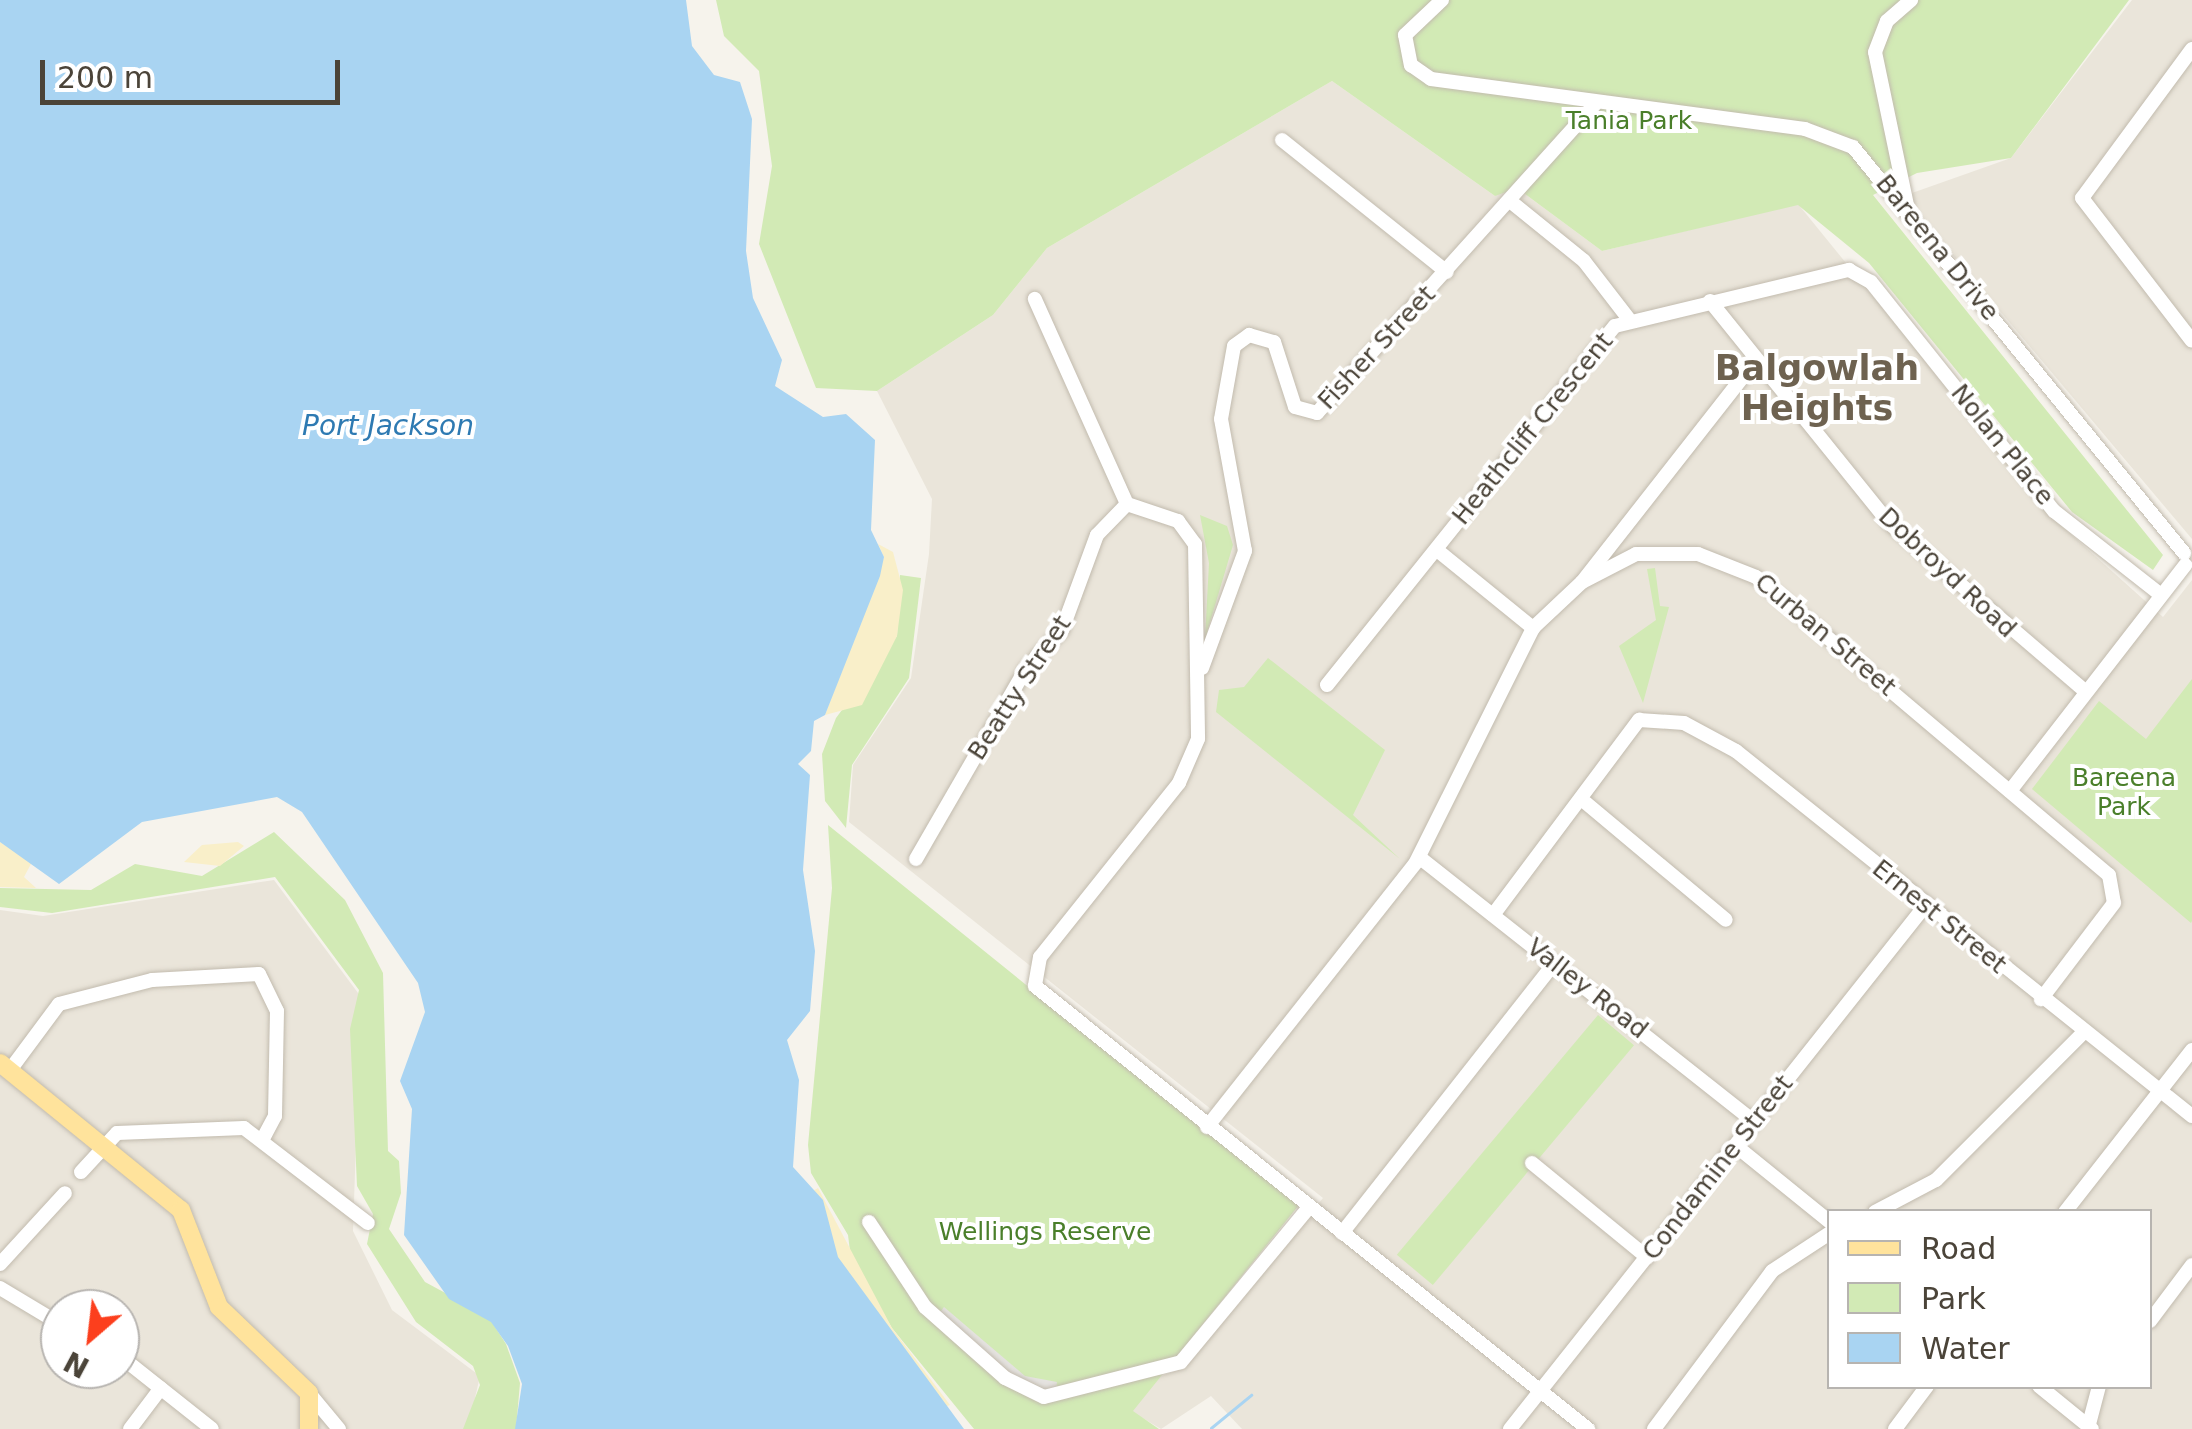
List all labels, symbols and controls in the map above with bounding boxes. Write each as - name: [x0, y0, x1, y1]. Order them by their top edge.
- scale bar: [45, 40, 345, 102]
- text: 200 m: [57, 60, 153, 95]
- park label: Tania Park: [1566, 106, 1692, 136]
- street label: Bareena Drive: [1869, 169, 2005, 327]
- street label: Fisher Street: [1312, 280, 1442, 416]
- street label: Heathcliff Crescent: [1446, 327, 1620, 531]
- district label: Balgowlah Heights: [1715, 347, 1919, 429]
- street label: Nolan Place: [1944, 379, 2060, 511]
- water label: Port Jackson: [302, 409, 474, 443]
- street label: Dobroyd Road: [1872, 502, 2022, 644]
- street label: Curban Street: [1749, 567, 1901, 703]
- street label: Beatty Street: [962, 610, 1078, 766]
- park label: Bareena Park: [2072, 764, 2176, 823]
- street label: Ernest Street: [1866, 854, 2012, 980]
- street label: Valley Road: [1521, 932, 1653, 1046]
- street label: Condamine Street: [1637, 1070, 1799, 1266]
- legend: [1827, 1209, 2152, 1389]
- park label: Wellings Reserve: [939, 1217, 1151, 1247]
- text: Road: [1921, 1231, 1996, 1266]
- text: Park: [1921, 1281, 1986, 1316]
- north arrow: [40, 1289, 140, 1389]
- text: Water: [1921, 1331, 2010, 1366]
- text: N: [59, 1344, 95, 1384]

